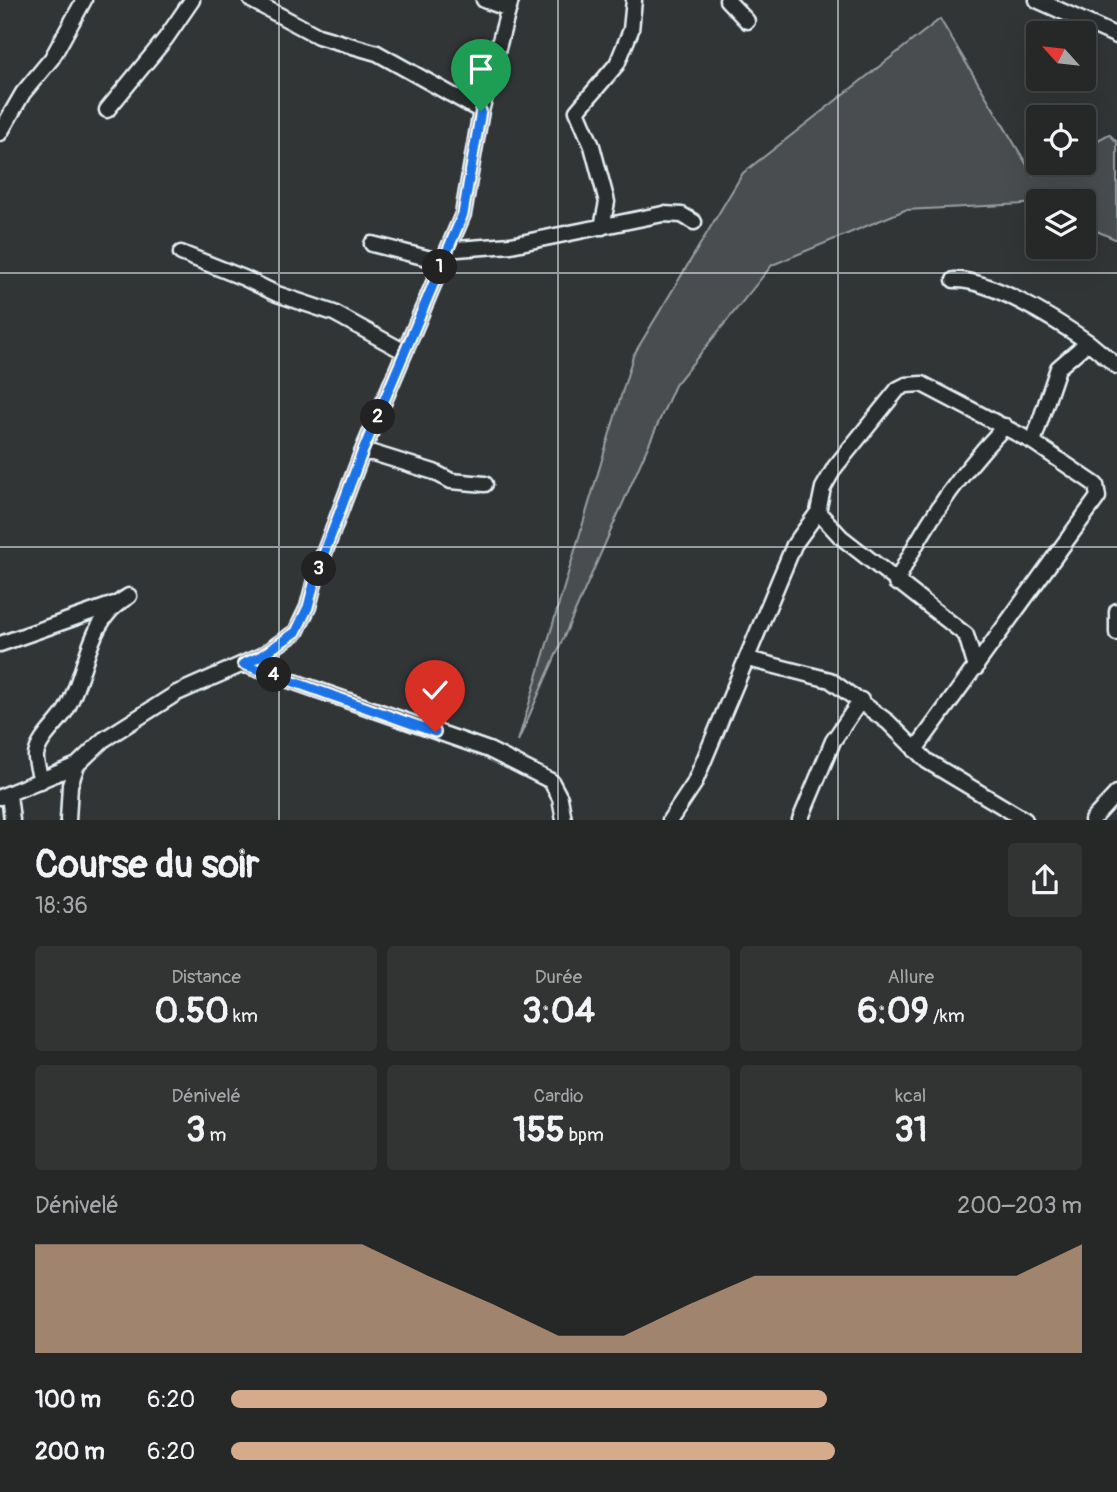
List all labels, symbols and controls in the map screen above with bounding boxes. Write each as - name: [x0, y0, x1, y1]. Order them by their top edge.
- north arrow: [1026, 21, 1096, 91]
- map controls: [1026, 21, 1096, 259]
- pin: [451, 39, 511, 111]
- icon: arrive: [462, 50, 500, 88]
- button: locate: [1026, 105, 1096, 175]
- button: layers: [1026, 189, 1096, 259]
- pin: 1: [422, 250, 458, 284]
- text: 1: [436, 254, 443, 278]
- pin: 2: [360, 400, 396, 434]
- text: 2: [372, 404, 383, 428]
- pin: 3: [302, 552, 336, 586]
- text: 3: [313, 556, 324, 580]
- pin: 4: [256, 658, 292, 692]
- pin: [405, 660, 465, 732]
- text: 4: [268, 662, 279, 686]
- icon: check: [416, 671, 454, 709]
- text: Course du soir: [35, 841, 259, 889]
- button: share: [1008, 843, 1082, 917]
- text: 18:36: [35, 891, 88, 920]
- text: Distance: [171, 965, 241, 989]
- text: Durée: [535, 965, 582, 989]
- text: Allure: [887, 965, 934, 989]
- text: 0.50: [154, 989, 229, 1033]
- text: 3:04: [522, 989, 595, 1033]
- text: 6:09: [857, 989, 929, 1033]
- text: km: [229, 1004, 258, 1028]
- text: /km: [929, 1004, 965, 1028]
- text: Dénivelé: [172, 1084, 241, 1108]
- text: Cardio: [534, 1084, 583, 1108]
- text: kcal: [895, 1084, 926, 1108]
- text: 3: [186, 1108, 205, 1152]
- text: 155: [513, 1108, 565, 1152]
- text: 31: [894, 1108, 927, 1152]
- text: m: [205, 1123, 226, 1147]
- text: bpm: [565, 1123, 604, 1147]
- text: Dénivelé: [35, 1191, 119, 1220]
- text: 200–203 m: [957, 1191, 1082, 1220]
- text: 100 m: [35, 1385, 101, 1414]
- text: 6:20: [147, 1385, 195, 1414]
- text: 200 m: [35, 1437, 105, 1466]
- text: 6:20: [147, 1437, 195, 1466]

